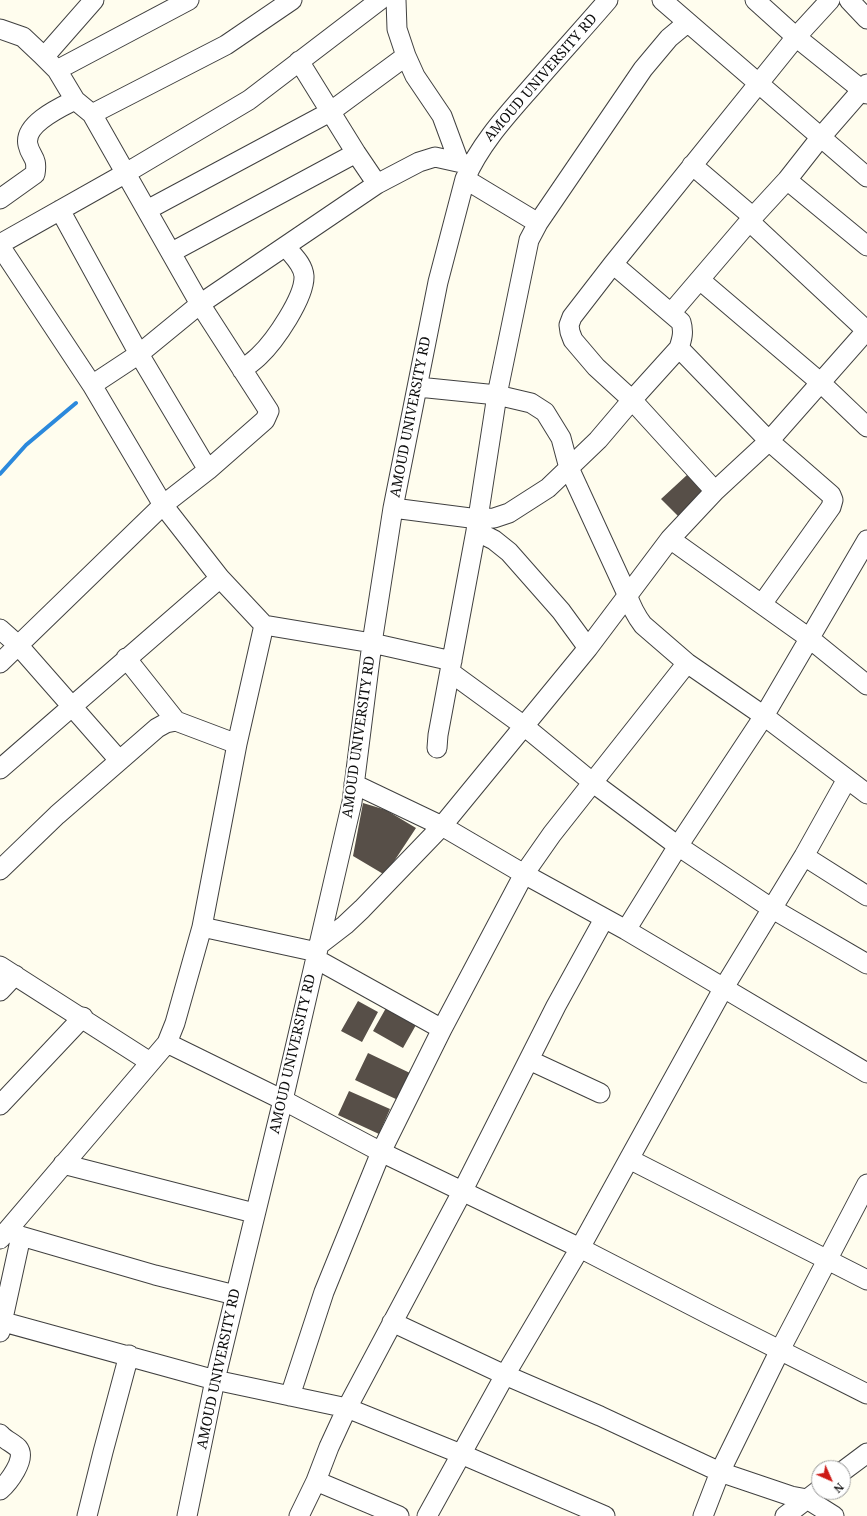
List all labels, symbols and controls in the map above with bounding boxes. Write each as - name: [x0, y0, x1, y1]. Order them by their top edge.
- street label: AMOUD UNIVERSITY RD: [481, 11, 601, 145]
- street label: AMOUD UNIVERSITY RD: [387, 335, 435, 499]
- street label: AMOUD UNIVERSITY RD: [339, 655, 379, 819]
- street label: AMOUD UNIVERSITY RD: [266, 972, 320, 1136]
- street label: AMOUD UNIVERSITY RD: [194, 1287, 244, 1451]
- north arrow: [811, 1460, 851, 1500]
- text: N: [831, 1480, 848, 1496]

